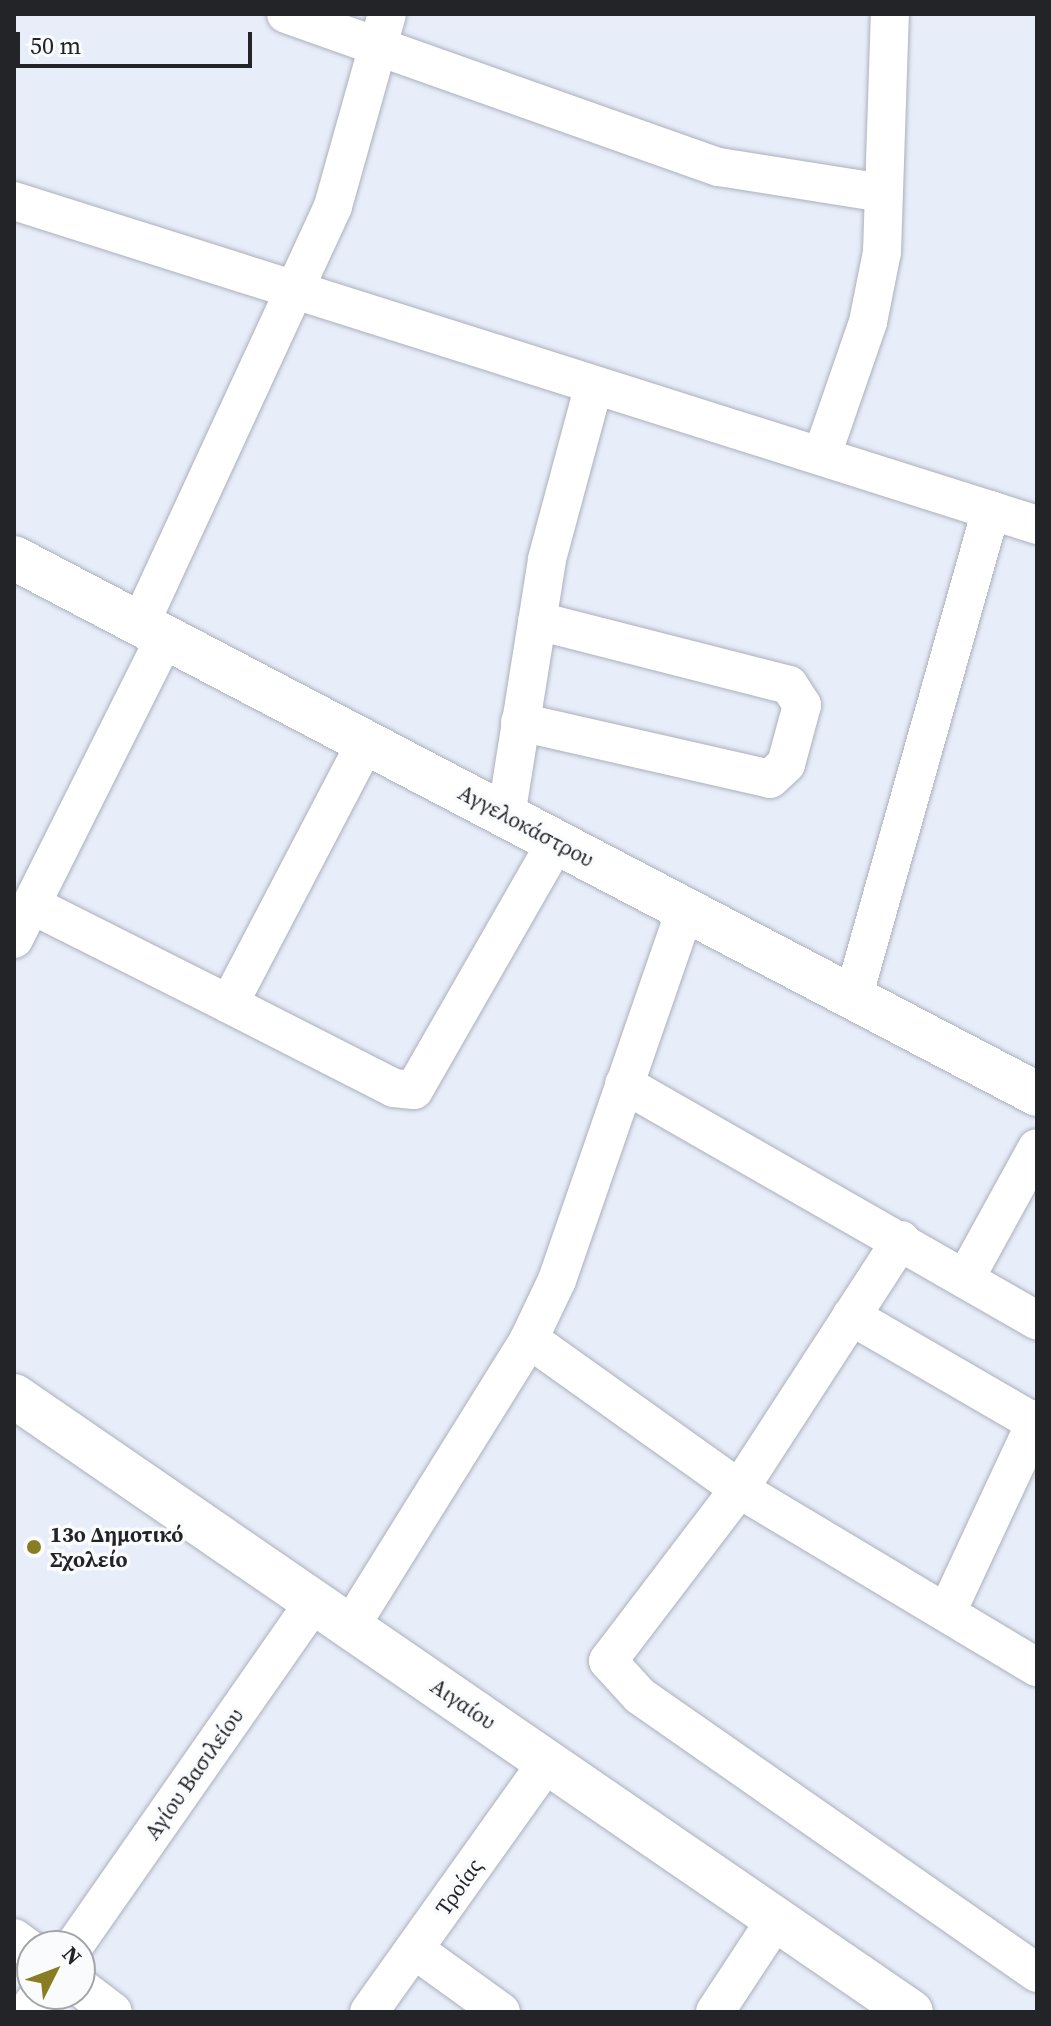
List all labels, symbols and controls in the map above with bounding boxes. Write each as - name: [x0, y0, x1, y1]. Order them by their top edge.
- scale bar: [20, 16, 256, 66]
- text: 50 m: [30, 29, 81, 62]
- street label: Αγγελοκάστρου: [454, 779, 598, 873]
- place label: 13ο Δημοτικό Σχολείο: [50, 1521, 183, 1572]
- marker: 13ο Δημοτικό Σχολείο: [25, 1538, 43, 1556]
- street label: Αιγαίου: [426, 1673, 500, 1735]
- street label: Αγίου Βασιλείου: [139, 1703, 249, 1845]
- street label: Τροίας: [430, 1854, 488, 1920]
- north arrow: [16, 1930, 96, 2010]
- text: N: [56, 1939, 89, 1971]

